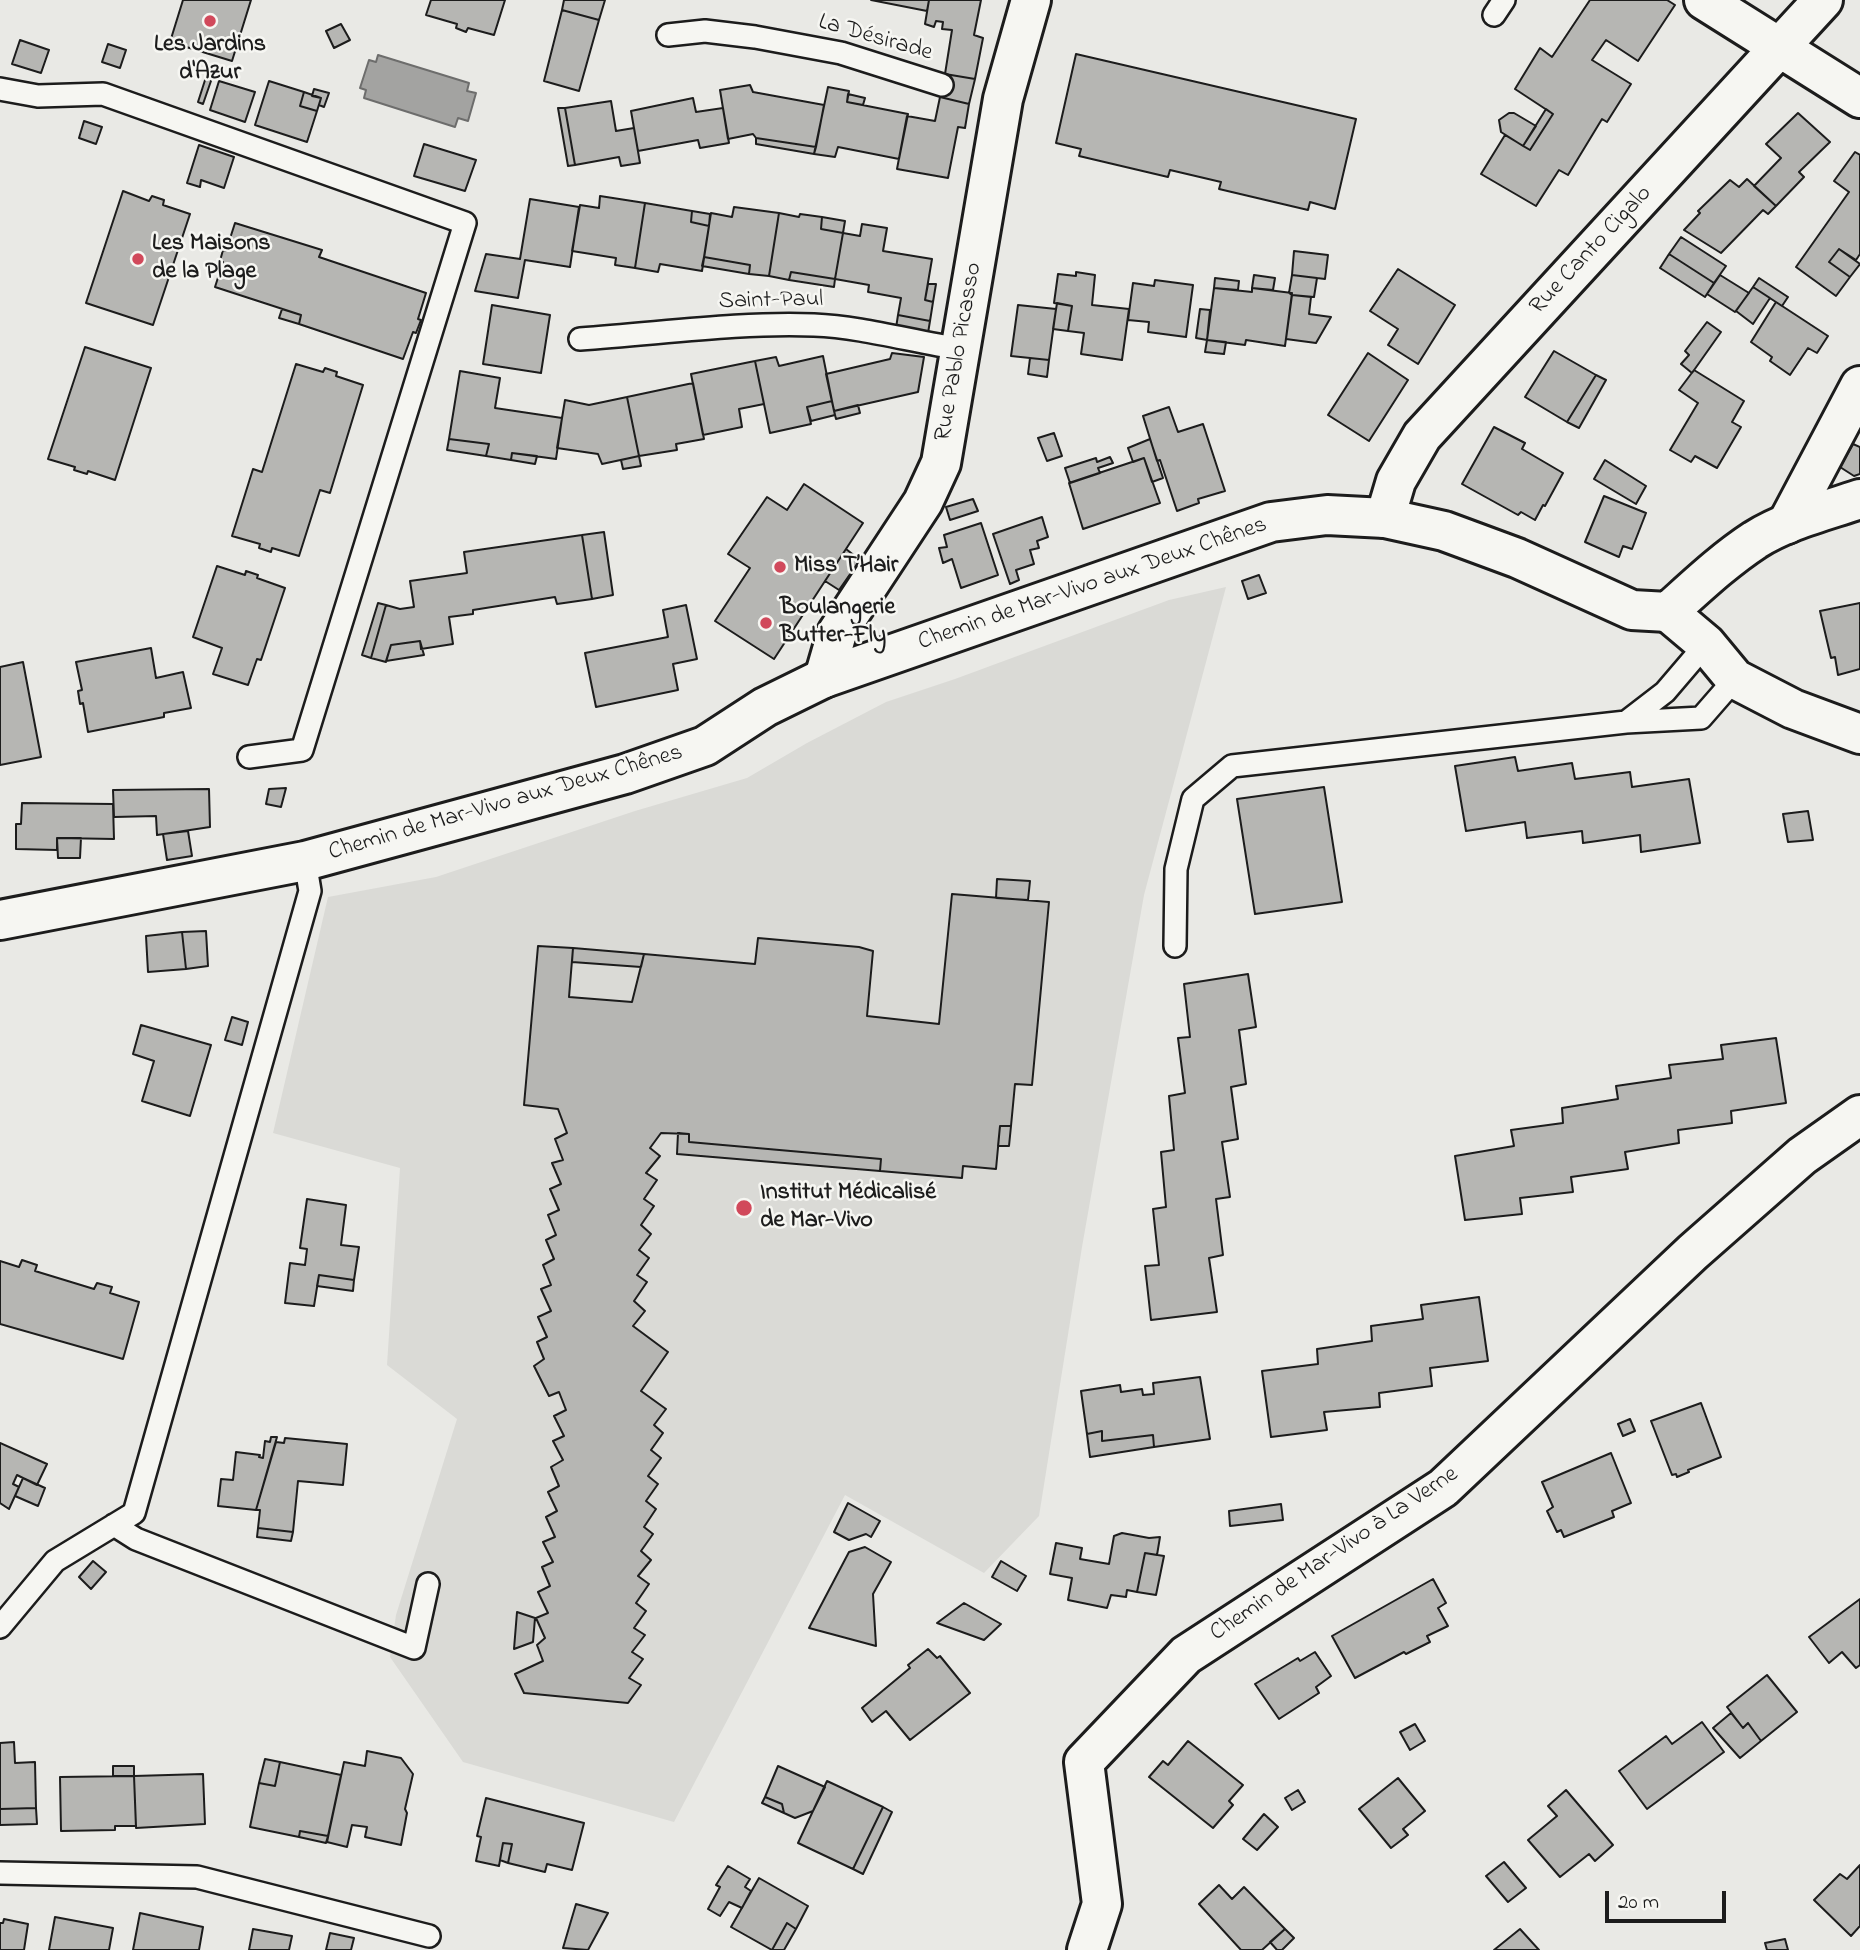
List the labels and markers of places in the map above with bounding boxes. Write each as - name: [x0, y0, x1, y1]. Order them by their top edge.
- marker: Les Jardins d'Azur: [202, 13, 218, 29]
- place label: Les Jardins d'Azur: [154, 32, 266, 88]
- place label: Les Maisons de la Plage: [152, 231, 270, 287]
- marker: Les Maisons de la Plage: [130, 251, 146, 267]
- place label: Miss T’Hair: [794, 553, 898, 581]
- marker: Miss T’Hair: [772, 559, 788, 575]
- place label: Boulangerie Butter-Fly: [780, 595, 895, 651]
- marker: Boulangerie Butter-Fly: [758, 615, 774, 631]
- place label: Institut Médicalisé de Mar-Vivo: [760, 1180, 936, 1236]
- marker: Institut Médicalisé de Mar-Vivo: [734, 1198, 754, 1218]

